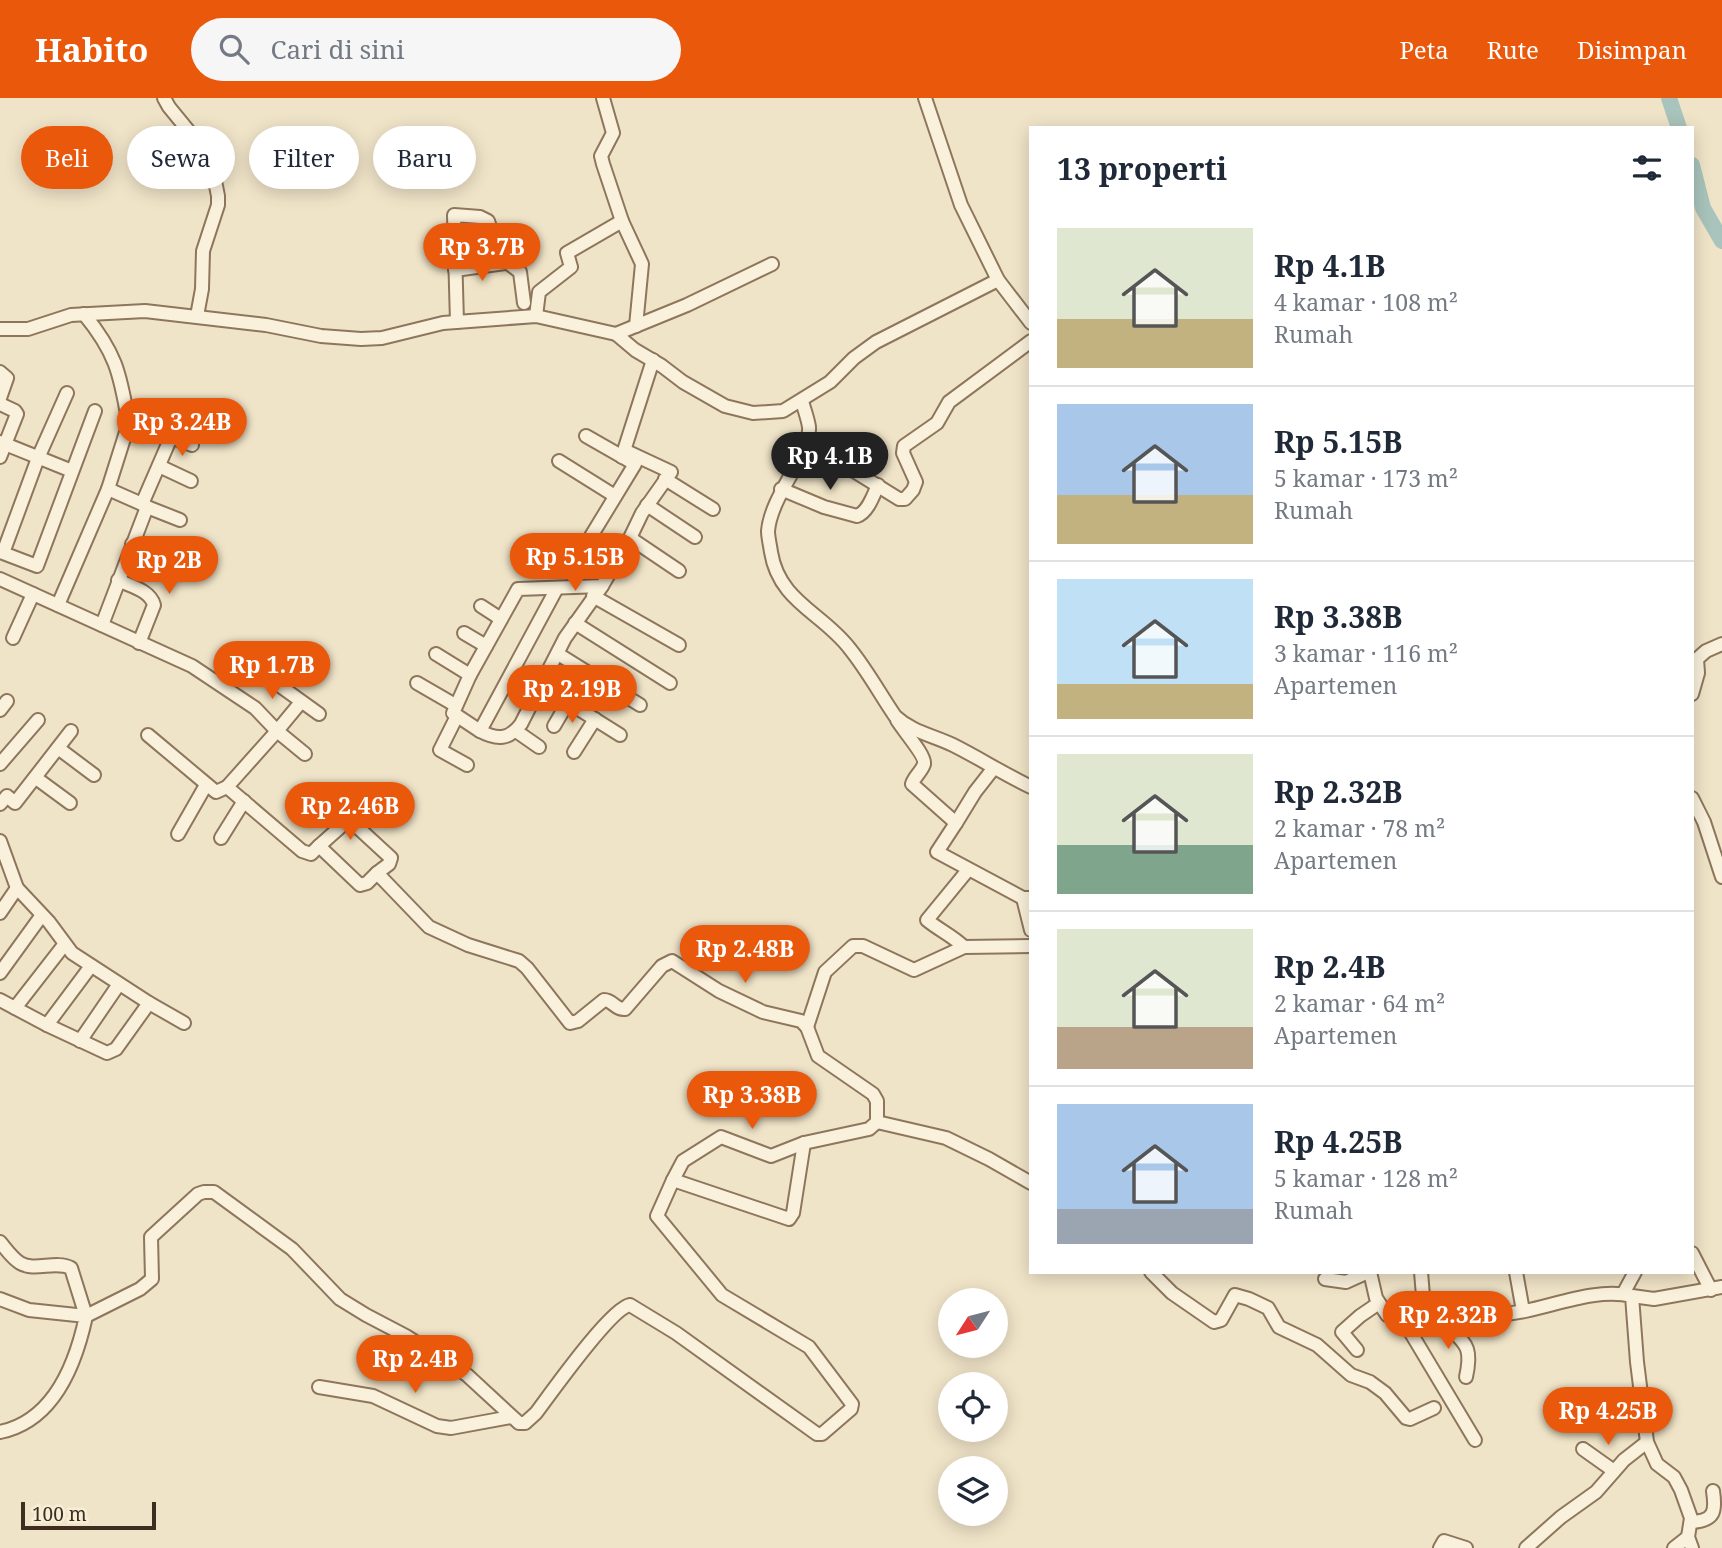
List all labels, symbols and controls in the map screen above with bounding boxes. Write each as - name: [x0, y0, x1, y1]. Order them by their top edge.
- search box: [191, 18, 681, 81]
- text: Habito: [35, 27, 149, 72]
- icon: search: [215, 30, 253, 68]
- text: Cari di sini: [271, 31, 405, 67]
- text: Peta: [1399, 33, 1449, 66]
- text: Rute: [1487, 33, 1539, 66]
- text: Disimpan: [1577, 33, 1687, 66]
- chip: Beli: [21, 126, 113, 189]
- chip: Sewa: [127, 126, 235, 189]
- chip: Filter: [249, 126, 359, 189]
- chip: Baru: [373, 126, 476, 189]
- text: 13 properti: [1057, 148, 1227, 189]
- icon: filters: [1628, 149, 1666, 187]
- pin: Rp 3.7B: [417, 223, 547, 283]
- text: Rp 3.7B: [439, 230, 525, 262]
- text: Rp 4.1B: [1274, 245, 1385, 286]
- icon: home: [1113, 256, 1197, 340]
- text: 4 kamar · 108 m²: [1274, 286, 1458, 318]
- text: Rumah: [1274, 318, 1353, 350]
- pin: Rp 3.24B: [110, 398, 254, 458]
- text: Rp 3.24B: [133, 405, 231, 437]
- text: Rp 5.15B: [1274, 421, 1402, 462]
- pin: Rp 4.1B: [765, 432, 895, 492]
- icon: home: [1113, 432, 1197, 516]
- text: Rp 4.1B: [787, 439, 873, 471]
- text: 5 kamar · 173 m²: [1274, 462, 1458, 494]
- text: Rumah: [1274, 494, 1353, 526]
- pin: Rp 5.15B: [503, 533, 647, 593]
- pin: Rp 2B: [120, 536, 218, 596]
- text: Rp 5.15B: [526, 540, 624, 572]
- text: Rp 2B: [136, 543, 202, 575]
- text: Rp 3.38B: [1274, 596, 1402, 637]
- icon: home: [1113, 607, 1197, 691]
- text: 3 kamar · 116 m²: [1274, 637, 1458, 669]
- pin: Rp 1.7B: [207, 642, 337, 701]
- text: Rp 1.7B: [229, 648, 315, 680]
- pin: Rp 2.19B: [500, 666, 644, 725]
- text: Apartemen: [1274, 669, 1397, 701]
- text: Rp 2.19B: [523, 672, 621, 704]
- text: Rp 2.32B: [1274, 771, 1402, 812]
- pin: Rp 2.46B: [278, 782, 422, 842]
- icon: home: [1113, 782, 1197, 866]
- text: Rp 2.46B: [301, 789, 399, 821]
- text: 2 kamar · 78 m²: [1274, 812, 1445, 844]
- text: Apartemen: [1274, 844, 1397, 876]
- pin: Rp 2.48B: [673, 926, 817, 985]
- text: Rp 2.48B: [696, 932, 794, 964]
- text: Rp 2.4B: [1274, 946, 1385, 987]
- icon: home: [1113, 957, 1197, 1041]
- text: 2 kamar · 64 m²: [1274, 987, 1445, 1019]
- text: Apartemen: [1274, 1019, 1397, 1051]
- pin: Rp 3.38B: [680, 1072, 824, 1131]
- text: Rp 3.38B: [703, 1078, 801, 1110]
- text: Rp 4.25B: [1274, 1121, 1402, 1162]
- icon: home: [1113, 1132, 1197, 1216]
- text: 5 kamar · 128 m²: [1274, 1162, 1458, 1194]
- text: Rumah: [1274, 1194, 1353, 1226]
- north arrow: [938, 1288, 1008, 1358]
- map controls: [938, 1288, 1008, 1526]
- pin: Rp 2.32B: [1376, 1292, 1520, 1351]
- text: Rp 2.32B: [1399, 1298, 1497, 1330]
- pin: Rp 2.4B: [350, 1336, 480, 1395]
- text: Rp 2.4B: [372, 1342, 458, 1374]
- button: locate: [938, 1372, 1008, 1442]
- pin: Rp 4.25B: [1536, 1388, 1680, 1447]
- text: Rp 4.25B: [1559, 1394, 1657, 1426]
- button: layers: [938, 1456, 1008, 1526]
- scale bar: [21, 1499, 156, 1531]
- text: 100 m: [32, 1501, 87, 1527]

